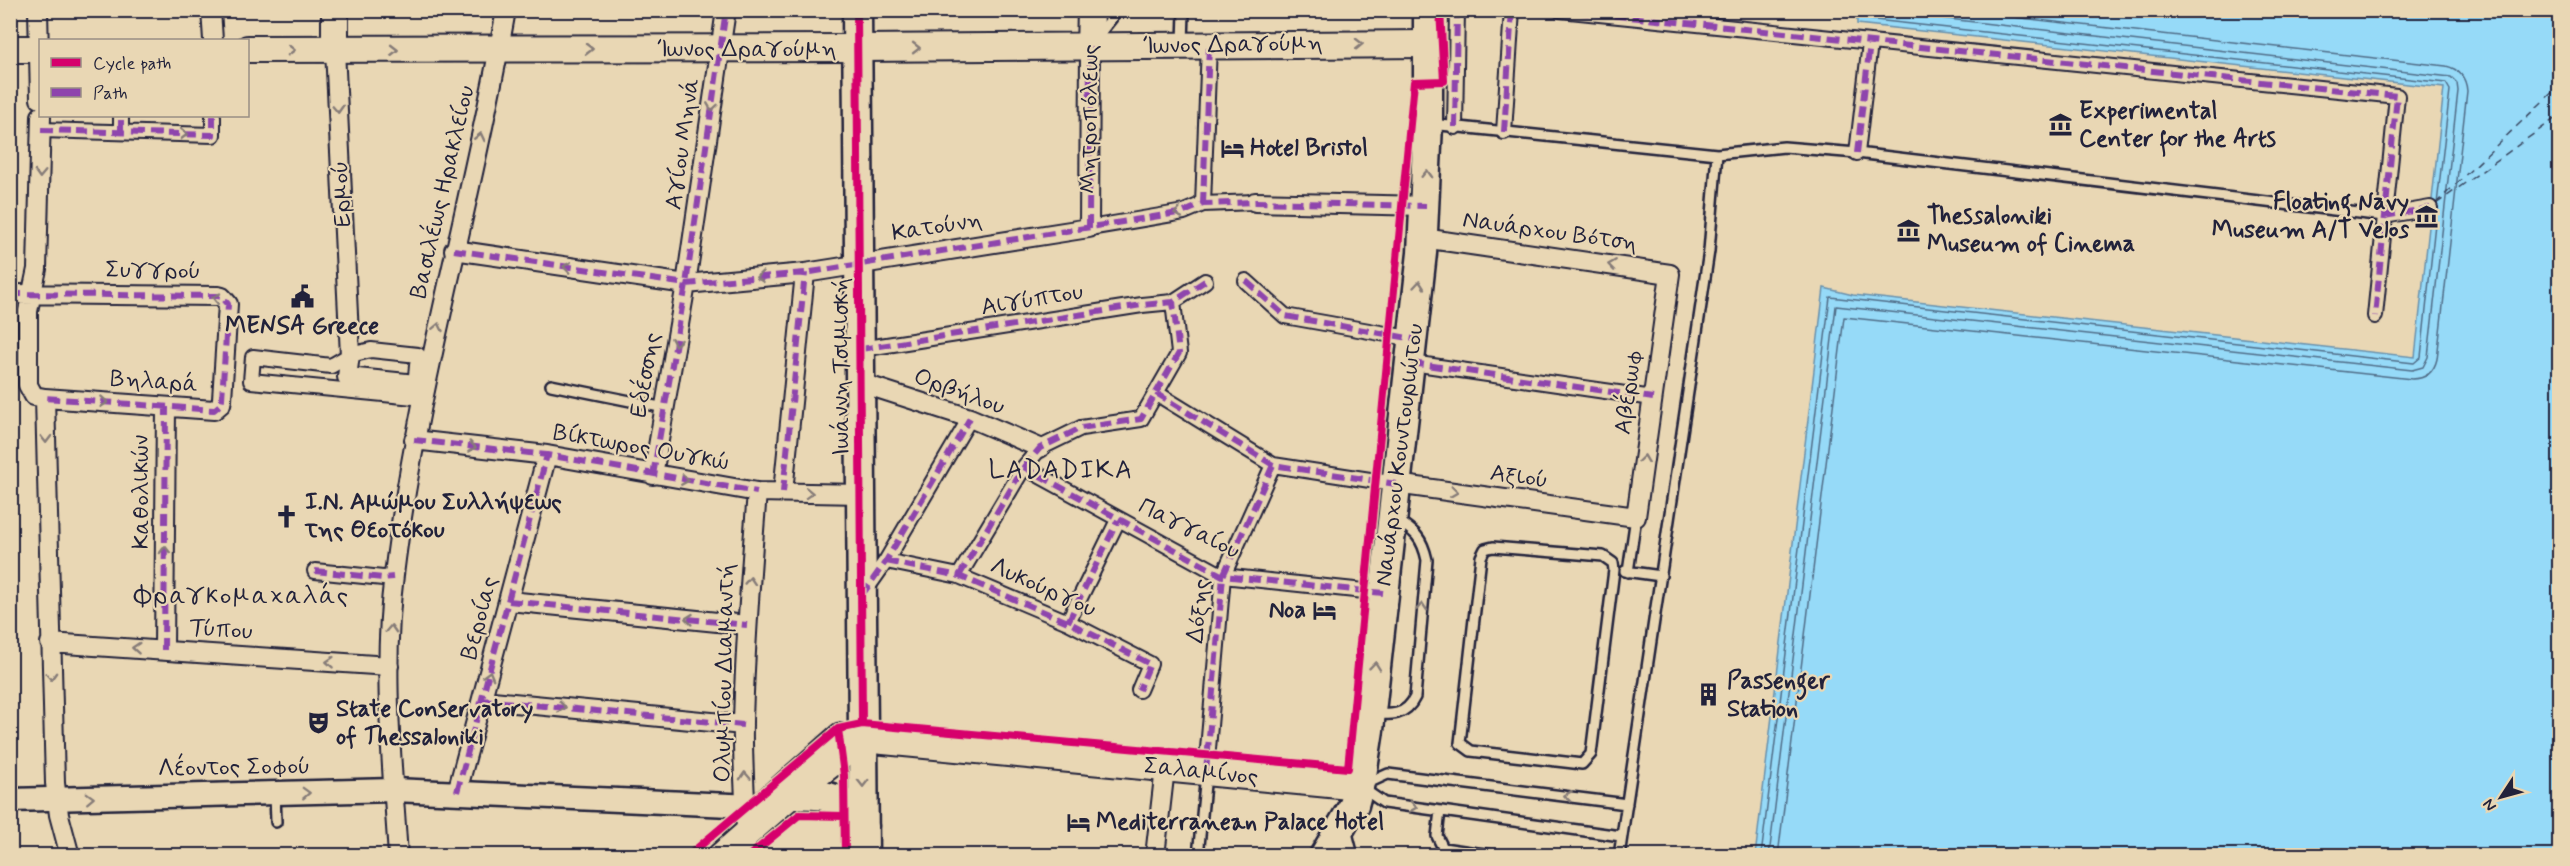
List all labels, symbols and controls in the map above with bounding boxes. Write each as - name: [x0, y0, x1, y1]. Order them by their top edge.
- street label: Ίωνος Δραγούμη: [1143, 28, 1323, 62]
- street label: Ίωνος Δραγούμη: [657, 34, 837, 65]
- one-way arrow: [1354, 38, 1363, 50]
- legend: [39, 39, 249, 117]
- one-way arrow: [912, 42, 921, 54]
- one-way arrow: [584, 43, 593, 55]
- one-way arrow: [287, 44, 296, 56]
- one-way arrow: [389, 44, 398, 56]
- street label: Μητροπόλεως: [1073, 44, 1107, 194]
- text: Cycle path: [93, 52, 171, 76]
- street label: Αγίου Μηνά: [658, 76, 708, 212]
- text: Path: [93, 82, 128, 106]
- street label: Βασιλέως Ηρακλείου: [402, 82, 483, 302]
- place label: Experimental Center for the Arts: [2079, 96, 2277, 157]
- one-way arrow: [707, 102, 719, 111]
- one-way arrow: [331, 104, 344, 113]
- museum icon: Experimental Center for the Arts: [2048, 112, 2074, 138]
- one-way arrow: [179, 128, 188, 140]
- one-way arrow: [472, 132, 485, 142]
- place label: Hotel Bristol: [1250, 133, 1368, 164]
- hotel icon: Hotel Bristol: [1219, 135, 1245, 161]
- street label: Ερμού: [325, 160, 359, 228]
- one-way arrow: [33, 169, 46, 178]
- one-way arrow: [1421, 169, 1433, 178]
- place label: Floating Navy Museum A/T Velos: [2212, 187, 2409, 246]
- place label: Thessaloniki Museum of Cinema: [1927, 201, 2135, 260]
- museum icon: Floating Navy Museum A/T Velos: [2414, 203, 2440, 229]
- street label: Ναυάρχου Βότση: [1461, 204, 1639, 260]
- street label: Κατούνη: [889, 205, 985, 249]
- one-way arrow: [1173, 206, 1183, 219]
- museum icon: Thessaloniki Museum of Cinema: [1896, 217, 1922, 243]
- street label: Συγγρού: [105, 255, 201, 287]
- one-way arrow: [1607, 260, 1617, 272]
- one-way arrow: [562, 261, 572, 273]
- one-way arrow: [756, 270, 765, 283]
- street label: Αιγύπτου: [979, 277, 1085, 323]
- street label: Ιωάννη Τσιμισκή: [826, 278, 857, 456]
- one-way arrow: [1413, 280, 1426, 289]
- public building icon: MENSA Greece: [289, 283, 315, 309]
- one-way arrow: [211, 292, 221, 305]
- place label: MENSA Greece: [225, 311, 379, 342]
- street label: Ναυάρχου Κουντουριώτου: [1368, 322, 1432, 588]
- one-way arrow: [430, 323, 443, 333]
- street label: Εδέσσης: [622, 330, 669, 420]
- one-way arrow: [671, 337, 683, 347]
- street label: Αβέρωφ: [1607, 347, 1650, 436]
- street label: Ορβήλου: [909, 361, 1009, 423]
- street label: Βηλαρά: [109, 363, 199, 401]
- one-way arrow: [99, 395, 108, 408]
- street label: Βίκτωρος Ουγκώ: [551, 417, 731, 479]
- one-way arrow: [40, 435, 52, 444]
- street label: Καθολικών: [126, 435, 157, 549]
- one-way arrow: [467, 440, 476, 452]
- district label: LADADIKA: [988, 454, 1134, 488]
- one-way arrow: [1637, 455, 1649, 464]
- street label: Αξιού: [1488, 458, 1550, 496]
- one-way arrow: [680, 473, 690, 486]
- one-way arrow: [1450, 486, 1459, 498]
- place label: I.N. Αμώμου Συλλήψεως της Θεοτόκου: [304, 487, 562, 546]
- one-way arrow: [805, 487, 814, 499]
- street label: Παγγαίου: [1133, 491, 1245, 567]
- church icon: I.N. Αμώμου Συλλήψεως της Θεοτόκου: [274, 503, 300, 529]
- one-way arrow: [159, 545, 171, 554]
- street label: Λυκούργου: [985, 551, 1101, 625]
- street label: Ολυμπίου Διαμαντή: [708, 563, 742, 783]
- street label: Βεροίας: [454, 573, 506, 663]
- one-way arrow: [743, 577, 756, 586]
- street label: Δόξης: [1180, 577, 1218, 645]
- district label: Φραγκομαχαλάς: [133, 579, 350, 613]
- place label: Noa: [1269, 595, 1306, 626]
- hotel icon: Noa: [1311, 597, 1337, 623]
- one-way arrow: [1415, 603, 1428, 612]
- street label: Τύπου: [188, 612, 254, 648]
- one-way arrow: [684, 613, 693, 626]
- one-way arrow: [384, 625, 397, 634]
- one-way arrow: [131, 642, 140, 655]
- one-way arrow: [326, 656, 335, 669]
- one-way arrow: [1368, 662, 1381, 671]
- place label: Passenger Station: [1727, 666, 1831, 725]
- one-way arrow: [482, 670, 494, 681]
- one-way arrow: [44, 672, 57, 681]
- building icon: Passenger Station: [1696, 682, 1722, 708]
- place label: State Conservatory of Thessaloniki: [336, 694, 533, 753]
- one-way arrow: [557, 700, 566, 713]
- theatre icon: State Conservatory of Thessaloniki: [305, 710, 331, 736]
- street label: Λέοντος Σοφού: [158, 750, 310, 785]
- street label: Σαλαμίνος: [1142, 751, 1260, 793]
- north arrow: [2471, 767, 2531, 827]
- one-way arrow: [739, 772, 752, 781]
- one-way arrow: [857, 778, 869, 787]
- one-way arrow: [301, 786, 310, 799]
- one-way arrow: [1564, 791, 1573, 803]
- one-way arrow: [85, 792, 94, 805]
- text: N: [2478, 794, 2502, 815]
- one-way arrow: [1409, 800, 1418, 812]
- place label: Mediterranean Palace Hotel: [1096, 807, 1384, 838]
- hotel icon: Mediterranean Palace Hotel: [1065, 809, 1091, 835]

